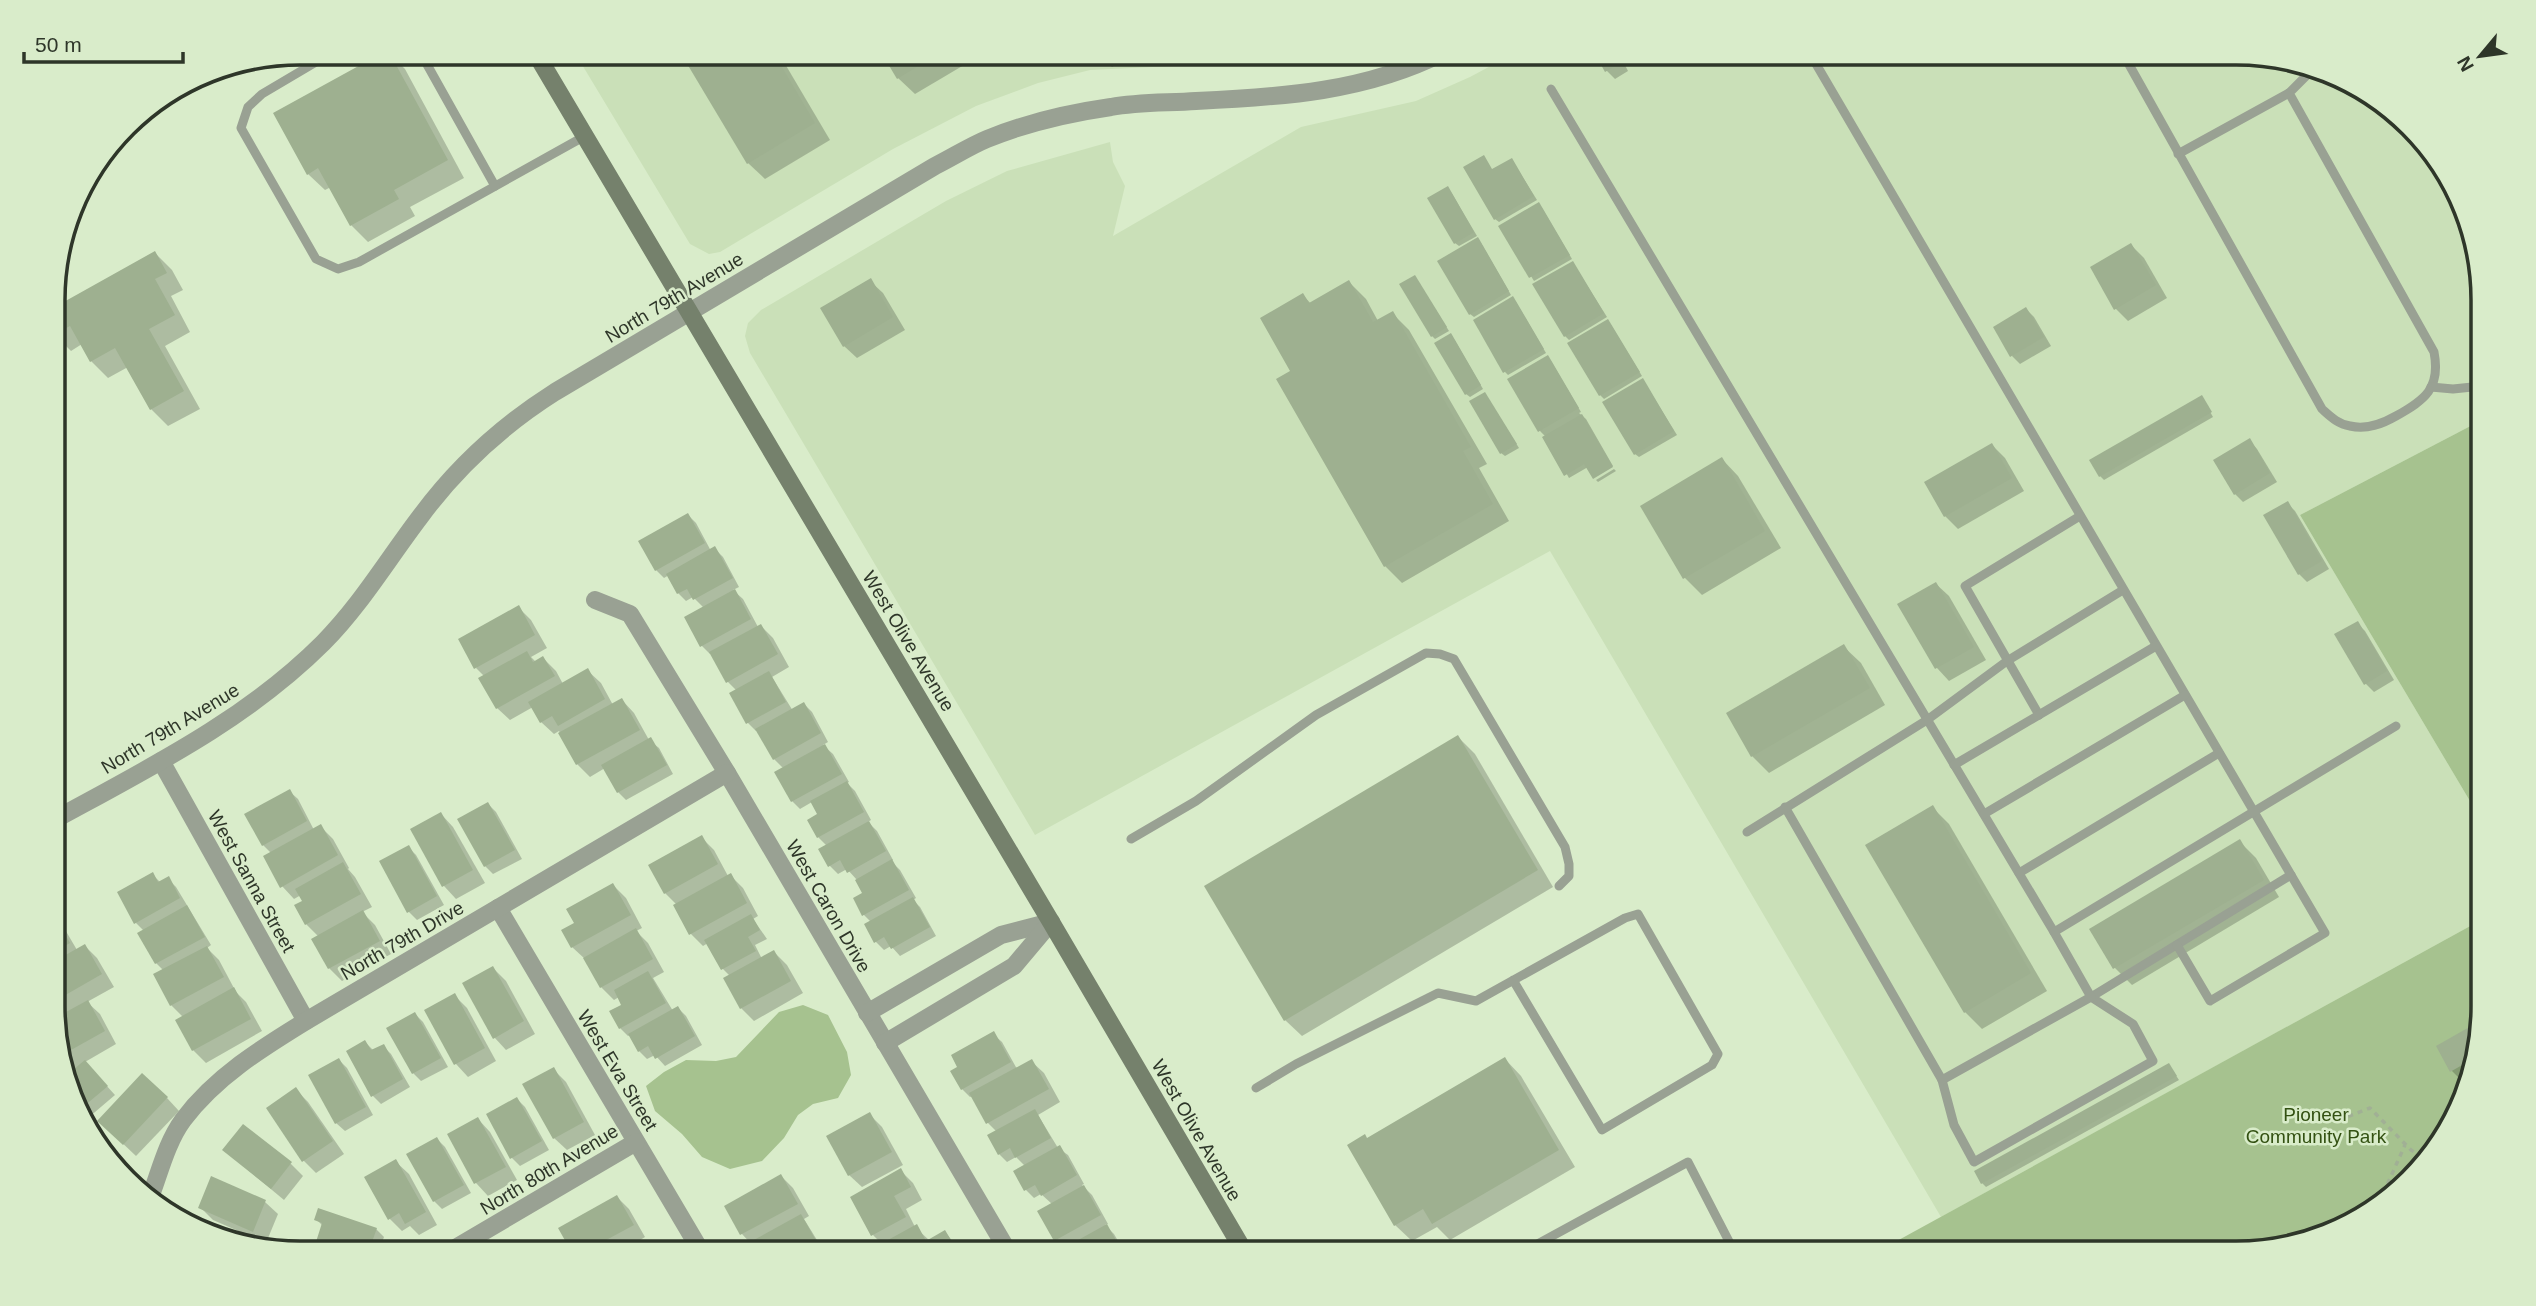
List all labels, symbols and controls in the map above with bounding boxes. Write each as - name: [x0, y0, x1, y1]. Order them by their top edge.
- scale bar: [24, 21, 184, 65]
- north arrow: [2445, 21, 2515, 91]
- text: 50 m: [35, 33, 82, 56]
- text: N: [2453, 53, 2478, 75]
- street label: North 79th Avenue: [602, 248, 747, 347]
- street label: West Olive Avenue: [858, 567, 959, 715]
- street label: North 79th Avenue: [98, 679, 243, 778]
- street label: West Sanna Street: [204, 807, 300, 957]
- street label: West Caron Drive: [782, 836, 875, 976]
- street label: North 79th Drive: [337, 897, 467, 984]
- street label: West Eva Street: [573, 1006, 662, 1135]
- street label: West Olive Avenue: [1148, 1056, 1246, 1205]
- park label: Pioneer Community Park: [2246, 1104, 2387, 1147]
- street label: North 80th Avenue: [477, 1120, 622, 1219]

